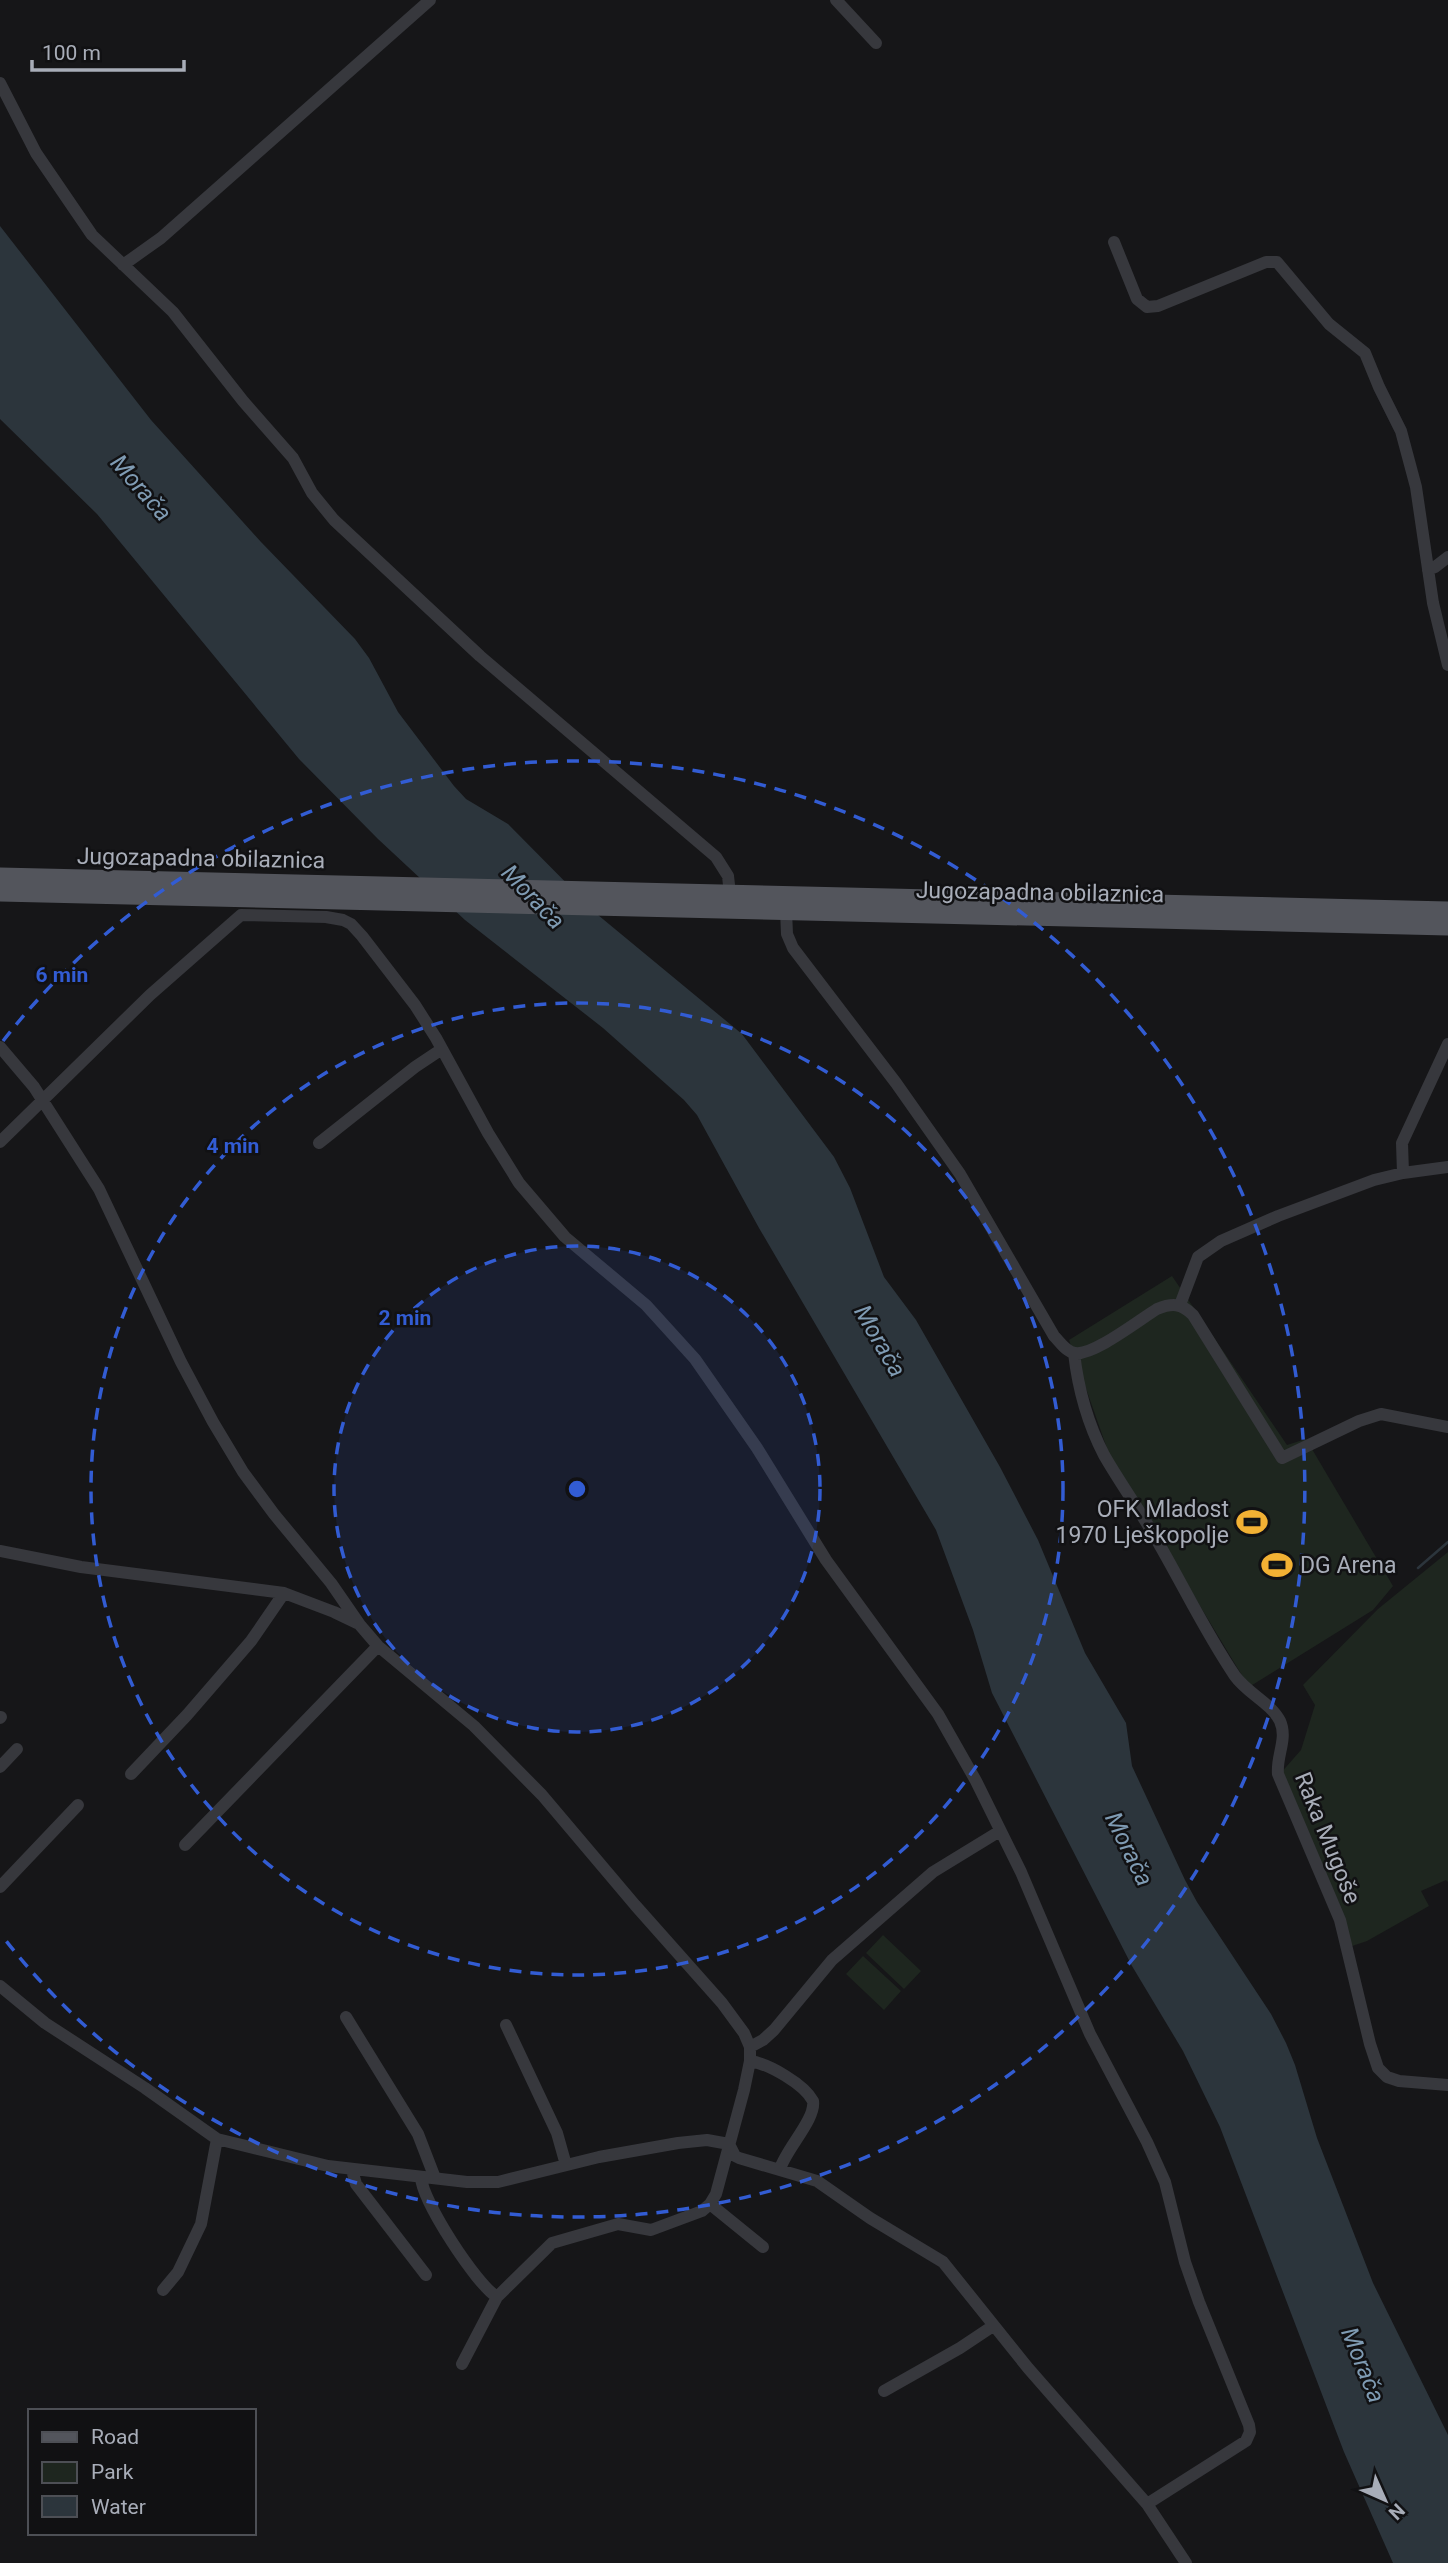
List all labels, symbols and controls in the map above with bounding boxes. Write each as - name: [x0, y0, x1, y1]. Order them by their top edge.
- scale bar: [32, 28, 184, 72]
- text: 100 m: [42, 41, 101, 65]
- water label: Morača: [105, 449, 177, 527]
- street label: Jugozapadna obilaznica: [77, 843, 325, 874]
- water label: Morača: [496, 859, 570, 935]
- street label: Jugozapadna obilaznica: [916, 877, 1164, 908]
- text: 6 min: [36, 963, 88, 987]
- text: 4 min: [207, 1134, 259, 1158]
- water label: Morača: [848, 1300, 912, 1382]
- text: 2 min: [379, 1306, 431, 1330]
- centre of rings: [565, 1477, 589, 1501]
- place label: OFK Mladost 1970 Lješkopolje: [1056, 1496, 1229, 1549]
- sports icon: OFK Mladost 1970 Lješkopolje: [1235, 1505, 1269, 1539]
- sports icon: DG Arena: [1260, 1548, 1294, 1582]
- place label: DG Arena: [1300, 1552, 1396, 1579]
- street label: Raka Mugoše: [1289, 1768, 1366, 1908]
- water label: Morača: [1099, 1808, 1159, 1890]
- water label: Morača: [1335, 2323, 1391, 2407]
- legend: [28, 2409, 256, 2535]
- text: Road: [91, 2425, 139, 2449]
- text: Park: [91, 2460, 134, 2484]
- north arrow: [1350, 2465, 1420, 2535]
- text: Water: [91, 2495, 146, 2519]
- text: N: [1384, 2499, 1410, 2525]

